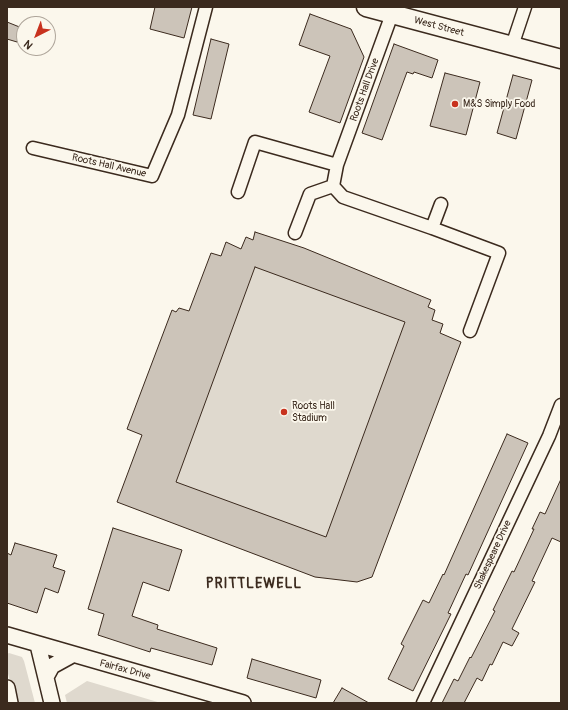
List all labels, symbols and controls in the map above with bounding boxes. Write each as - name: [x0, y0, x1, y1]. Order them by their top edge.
- street label: West Street: [413, 15, 465, 39]
- north arrow: [16, 16, 56, 56]
- text: N: [21, 37, 35, 52]
- street label: Roots Hall Drive: [348, 57, 382, 123]
- place label: M&S Simply Food: [463, 98, 535, 110]
- marker: M&S Simply Food: [450, 99, 460, 109]
- street label: Roots Hall Avenue: [71, 152, 147, 180]
- place label: Roots Hall Stadium: [292, 400, 335, 424]
- marker: Roots Hall Stadium: [279, 407, 289, 417]
- street label: Shakespeare Drive: [472, 519, 514, 591]
- district label: PRITTLEWELL: [206, 576, 302, 592]
- street label: Fairfax Drive: [98, 657, 152, 683]

